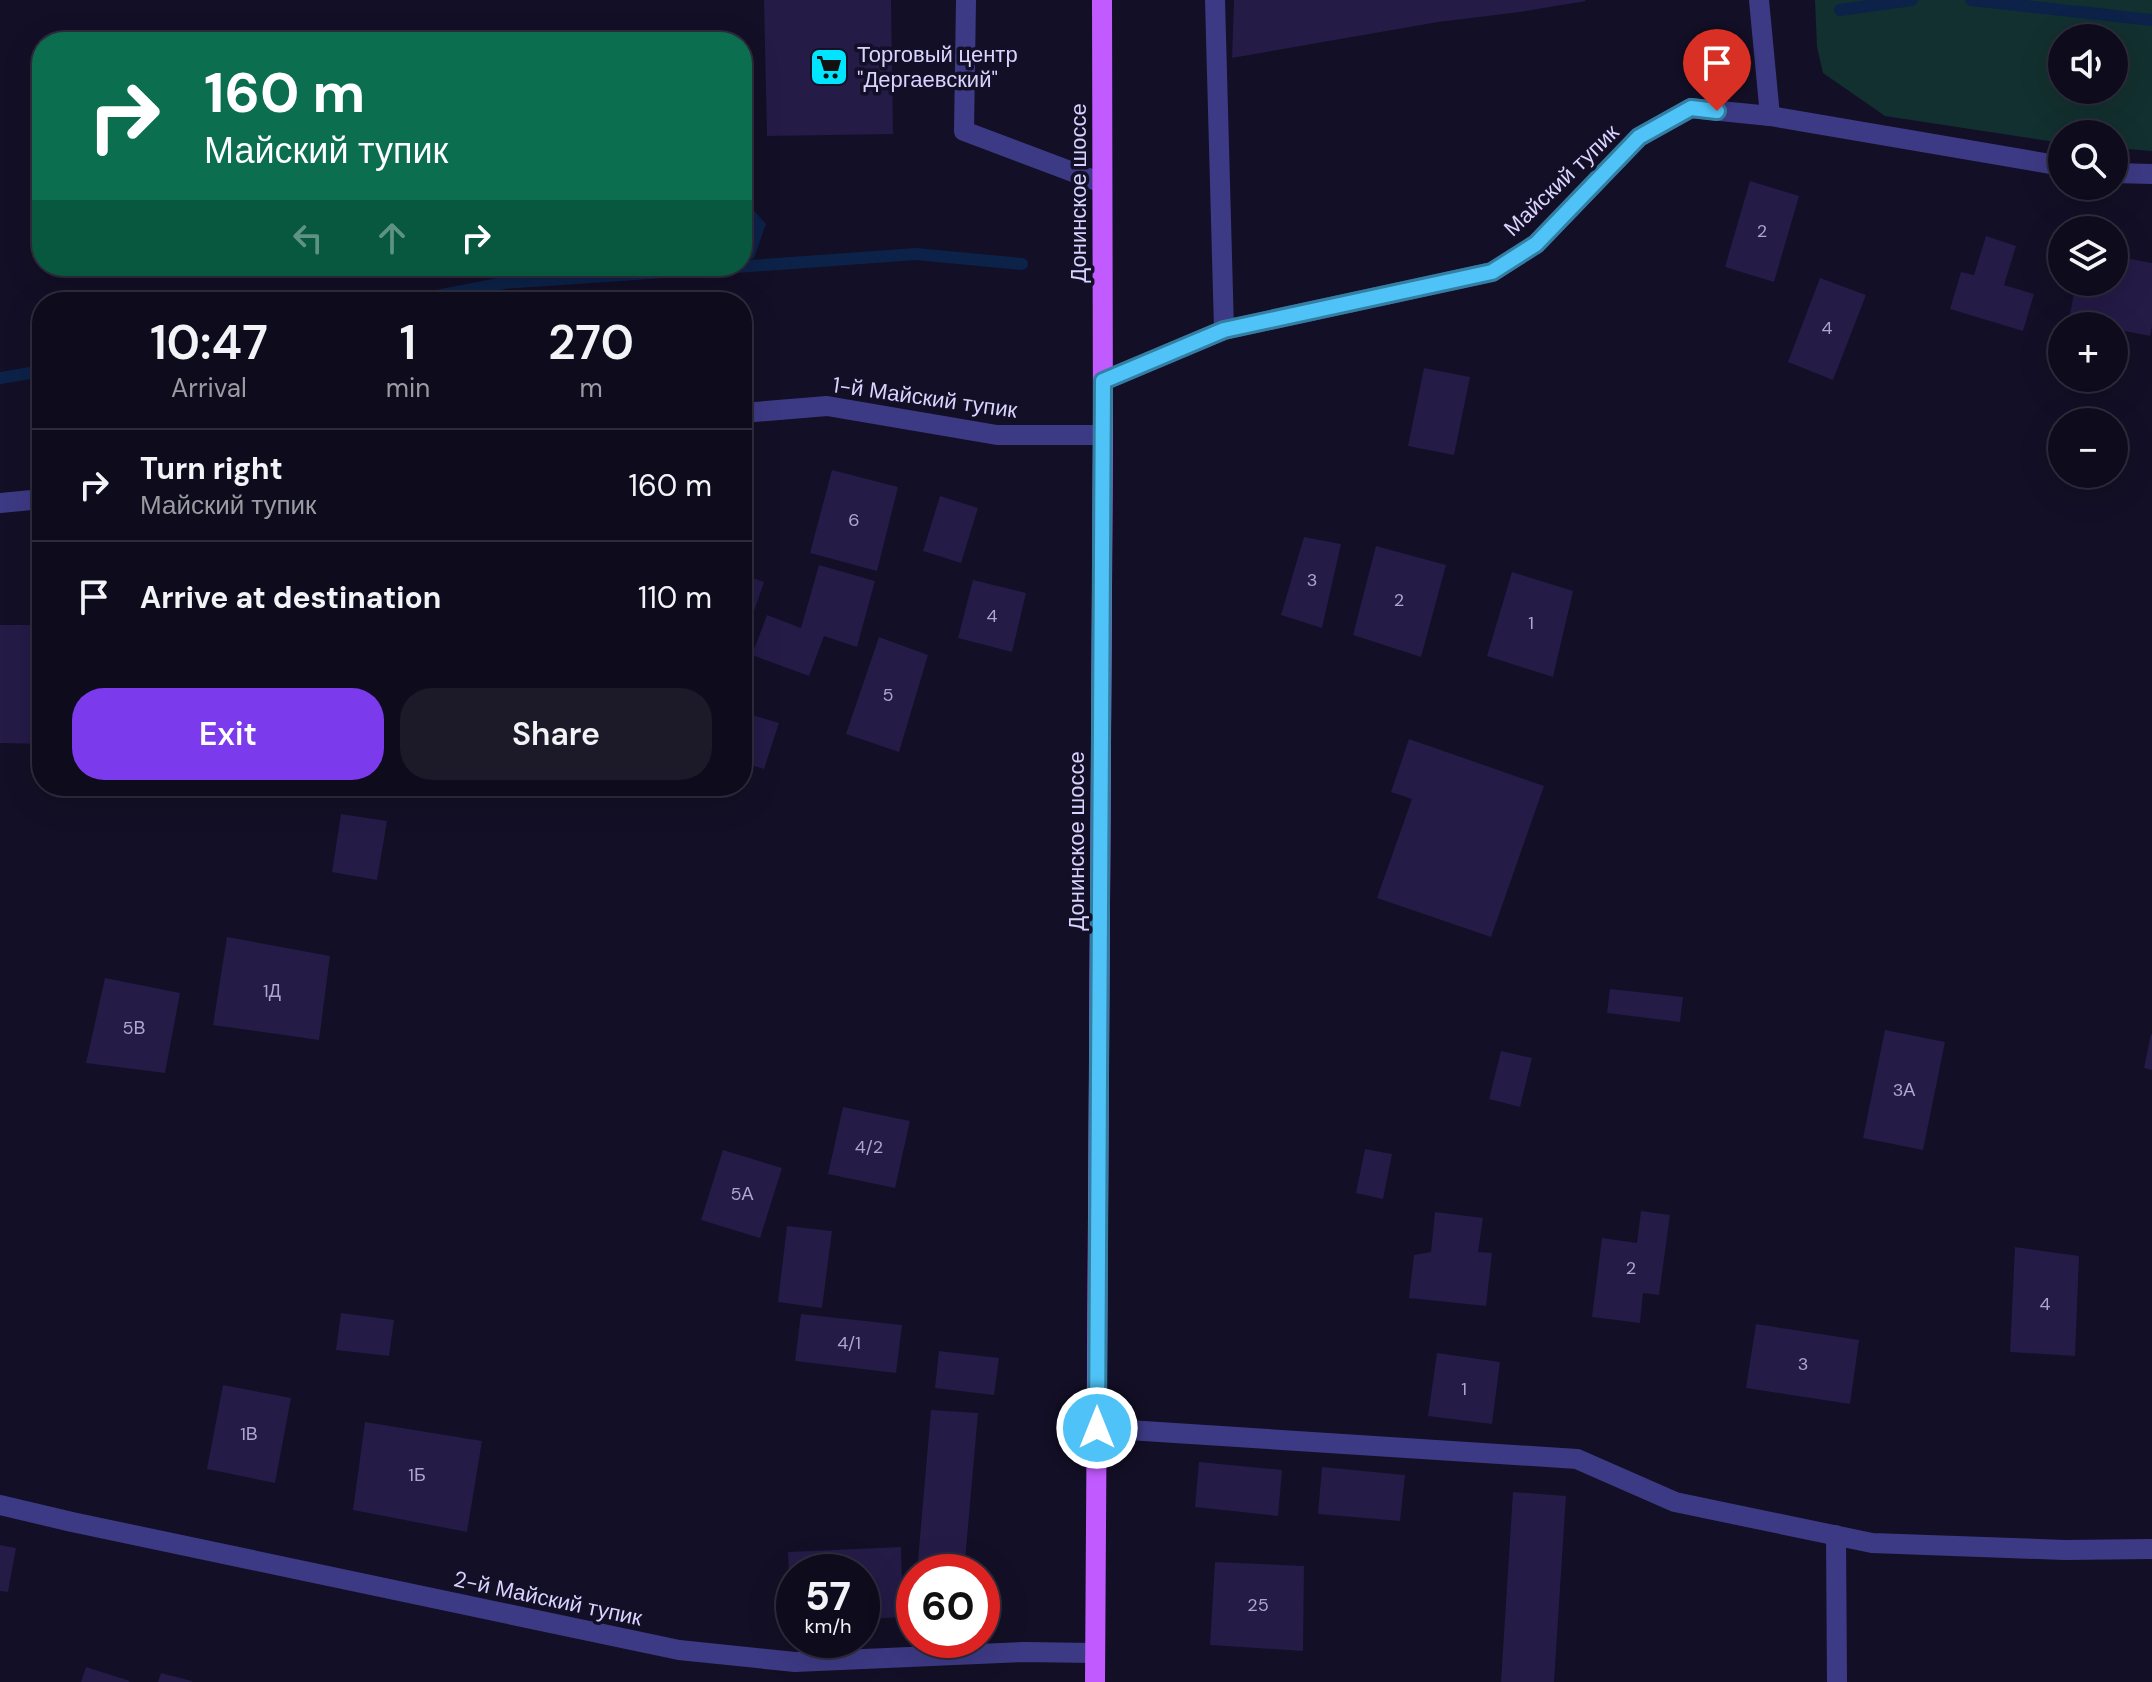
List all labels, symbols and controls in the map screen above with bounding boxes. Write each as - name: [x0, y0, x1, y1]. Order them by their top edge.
- map controls: [2048, 24, 2128, 488]
- button: sound: [2048, 24, 2128, 104]
- pin: [1683, 29, 1751, 111]
- place label: Торговый центр "Дергаевский": [857, 40, 1018, 94]
- icon: arrive: [1695, 41, 1739, 85]
- supermarket icon: Торговый центр "Дергаевский": [808, 46, 850, 88]
- text: 160 m: [204, 56, 365, 129]
- icon: right: [72, 64, 176, 168]
- street label: Донинское шоссе: [1064, 103, 1093, 283]
- street label: Майский тупик: [1498, 118, 1625, 243]
- button: search: [2048, 120, 2128, 200]
- text: Майский тупик: [204, 127, 448, 174]
- icon: left: [286, 216, 330, 260]
- icon: ahead: [370, 216, 414, 260]
- icon: right: [454, 216, 498, 260]
- button: layers: [2048, 216, 2128, 296]
- house number: 2: [1757, 219, 1767, 243]
- text: 10:47: [150, 311, 268, 374]
- text: 1: [400, 311, 416, 374]
- text: 270: [548, 311, 634, 374]
- button: +: [2048, 312, 2128, 392]
- house number: 4: [1822, 316, 1833, 340]
- street label: 1-й Майский тупик: [831, 370, 1020, 425]
- text: Arrival: [171, 371, 247, 405]
- text: min: [386, 371, 430, 405]
- text: m: [579, 371, 603, 405]
- button: −: [2048, 408, 2128, 488]
- text: Turn right: [140, 449, 283, 488]
- icon: right: [72, 463, 116, 507]
- text: 160 m: [629, 466, 712, 505]
- text: Майский тупик: [140, 488, 316, 522]
- house number: 6: [848, 508, 860, 532]
- house number: 3: [1307, 568, 1317, 592]
- icon: arrive: [72, 575, 116, 619]
- text: Arrive at destination: [140, 578, 441, 617]
- text: 110 m: [638, 578, 712, 617]
- house number: 2: [1394, 588, 1404, 612]
- house number: 4: [987, 604, 998, 628]
- house number: 1: [1528, 611, 1534, 635]
- house number: 5: [883, 683, 893, 707]
- button: Exit: [72, 688, 384, 780]
- button: Share: [400, 688, 712, 780]
- street label: Донинское шоссе: [1062, 751, 1091, 931]
- house number: 1Д: [263, 979, 281, 1003]
- house number: 5В: [123, 1016, 146, 1040]
- house number: 3А: [1893, 1078, 1915, 1102]
- house number: 4/2: [855, 1135, 883, 1159]
- house number: 5А: [731, 1182, 754, 1206]
- house number: 2: [1626, 1256, 1636, 1280]
- house number: 4: [2040, 1292, 2051, 1316]
- house number: 4/1: [837, 1331, 861, 1355]
- house number: 3: [1798, 1352, 1808, 1376]
- house number: 1: [1461, 1377, 1467, 1401]
- position arrow: [1055, 1386, 1139, 1470]
- house number: 1В: [240, 1422, 258, 1446]
- house number: 1Б: [408, 1463, 426, 1487]
- speed limit sign: 60: [896, 1554, 1000, 1658]
- street label: 2-й Майский тупик: [451, 1564, 645, 1633]
- text: 57: [805, 1570, 851, 1622]
- house number: 25: [1247, 1593, 1269, 1617]
- text: km/h: [804, 1613, 852, 1639]

